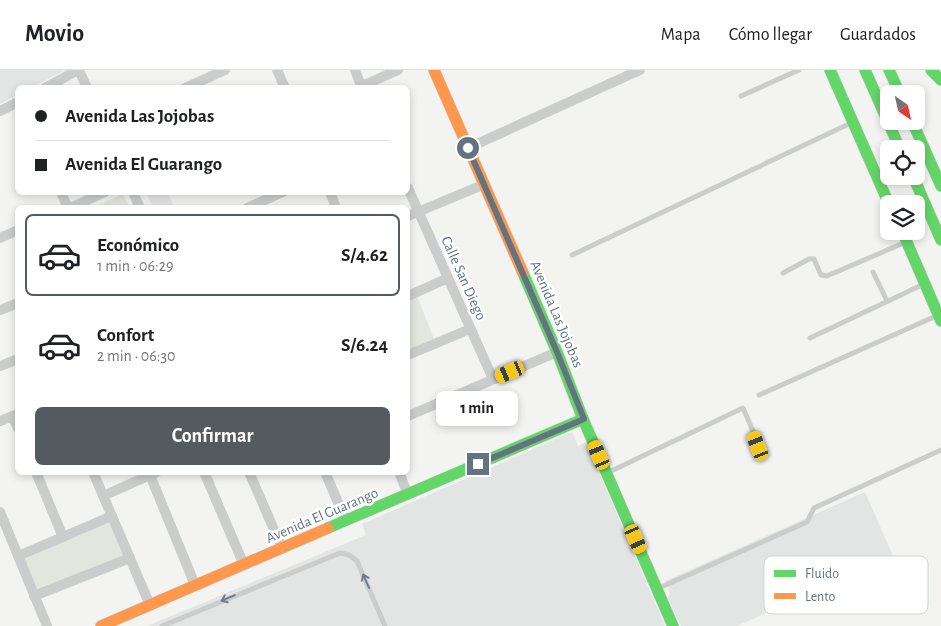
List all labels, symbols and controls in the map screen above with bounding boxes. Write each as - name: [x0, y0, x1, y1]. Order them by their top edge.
- text: Movio: [25, 22, 84, 46]
- text: Mapa: [661, 26, 701, 44]
- text: Cómo llegar: [729, 26, 812, 44]
- text: Guardados: [840, 26, 916, 44]
- north arrow: [880, 85, 925, 130]
- map controls: [880, 85, 925, 240]
- text: Avenida Las Jojobas: [65, 107, 214, 126]
- route start: [457, 137, 479, 159]
- button: locate: [880, 140, 925, 185]
- text: Avenida El Guarango: [65, 155, 222, 174]
- button: layers: [880, 195, 925, 240]
- icon: car: [37, 233, 82, 278]
- street label: Calle San Diego: [438, 234, 489, 322]
- text: Económico: [97, 236, 179, 255]
- text: S/4.62: [341, 246, 388, 265]
- text: 1 min · 06:29: [97, 258, 173, 274]
- street label: Avenida Las Jojobas: [527, 259, 586, 370]
- icon: car: [37, 323, 82, 368]
- text: Confort: [97, 326, 154, 345]
- text: S/6.24: [341, 336, 388, 355]
- text: 2 min · 06:30: [97, 348, 175, 364]
- car: [493, 359, 526, 385]
- callout: 1 min: [437, 392, 519, 426]
- text: 1 min: [460, 400, 494, 416]
- button: Confirmar: [35, 407, 390, 465]
- car: [745, 429, 770, 463]
- car: [586, 438, 611, 472]
- route end: [467, 453, 489, 475]
- street label: Avenida El Guarango: [264, 485, 381, 546]
- car: [623, 522, 648, 556]
- legend: [764, 556, 928, 614]
- text: Fluido: [805, 567, 839, 581]
- one-way arrow: [360, 574, 370, 589]
- text: Lento: [805, 590, 836, 604]
- one-way arrow: [221, 594, 236, 604]

